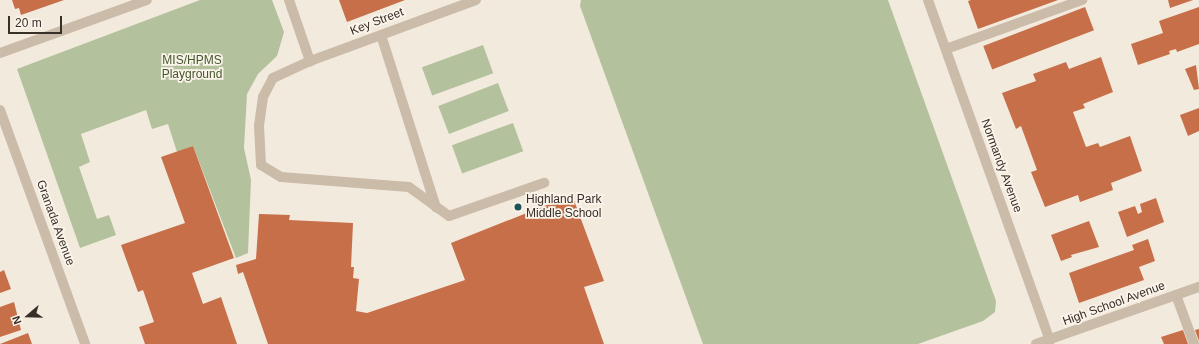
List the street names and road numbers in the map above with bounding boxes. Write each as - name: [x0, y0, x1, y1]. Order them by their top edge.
- street label: Key Street: [348, 5, 406, 39]
- street label: Normandy Avenue: [977, 117, 1025, 215]
- street label: Granada Avenue: [33, 178, 77, 268]
- street label: High School Avenue: [1061, 279, 1167, 329]

